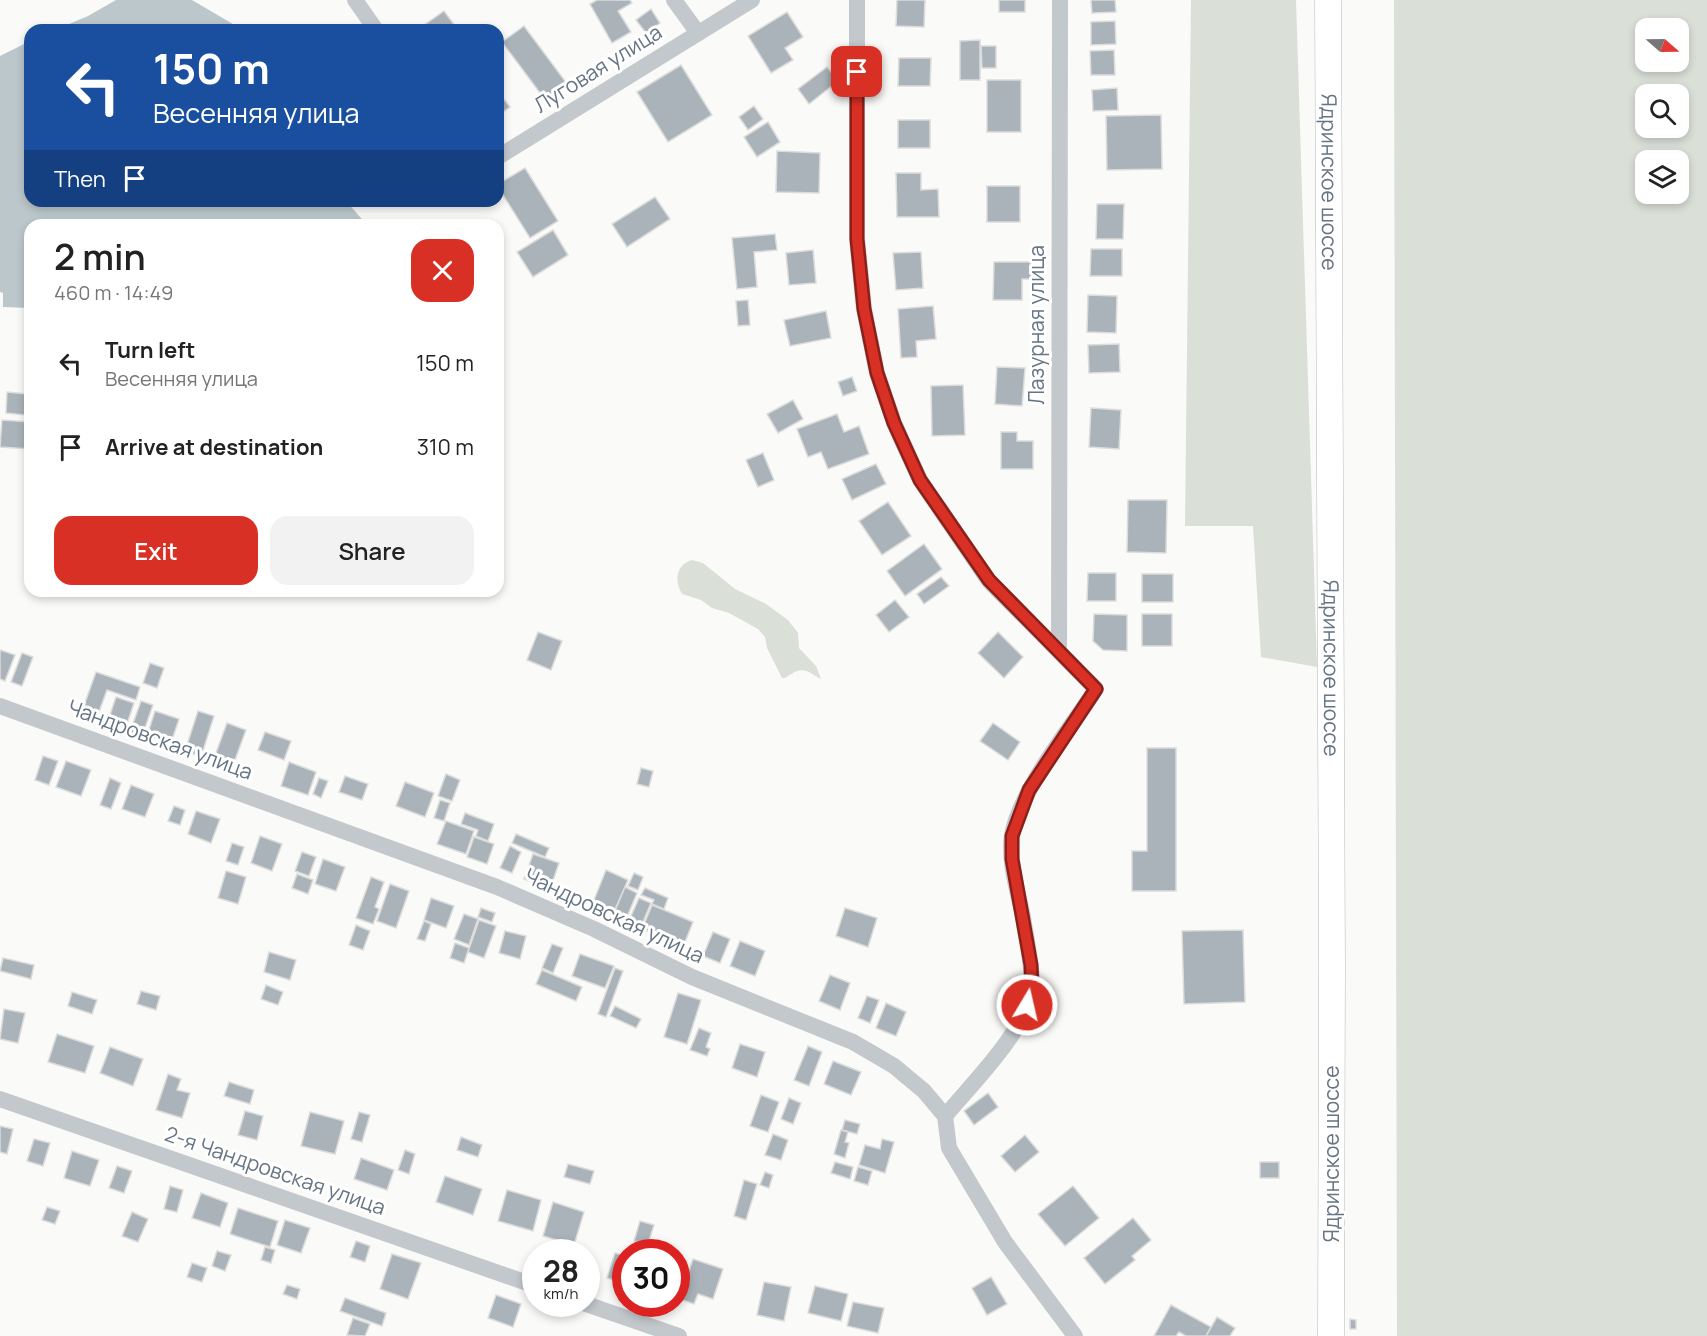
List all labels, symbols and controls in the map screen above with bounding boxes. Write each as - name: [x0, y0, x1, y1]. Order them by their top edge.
- street label: Луговая улица: [528, 18, 667, 119]
- north arrow: [1635, 18, 1689, 72]
- map controls: [1635, 18, 1689, 204]
- text: 150 m: [153, 39, 270, 97]
- pin: [831, 46, 882, 97]
- icon: left: [54, 48, 132, 126]
- icon: arrive: [840, 55, 873, 88]
- button: search: [1635, 84, 1689, 138]
- street label: Ядринское шоссе: [1315, 93, 1344, 271]
- text: Весенняя улица: [153, 94, 359, 131]
- button: layers: [1635, 150, 1689, 204]
- icon: arrive: [118, 162, 151, 195]
- text: Then: [54, 164, 106, 194]
- text: 2 min: [54, 232, 146, 281]
- button: close: [411, 239, 474, 302]
- street label: Лазурная улица: [1022, 245, 1050, 405]
- text: 460 m · 14:49: [54, 279, 173, 306]
- text: Turn left: [105, 335, 195, 365]
- icon: left: [54, 347, 87, 380]
- text: 150 m: [416, 348, 474, 378]
- text: Весенняя улица: [105, 365, 258, 392]
- icon: arrive: [54, 431, 87, 464]
- text: Arrive at destination: [105, 432, 323, 462]
- text: 310 m: [417, 432, 474, 462]
- button: Exit: [54, 516, 258, 585]
- button: Share: [270, 516, 474, 585]
- street label: Ядринское шоссе: [1317, 579, 1346, 757]
- street label: Чандровская улица: [64, 693, 257, 786]
- street label: Чандровская улица: [520, 861, 709, 969]
- position arrow: [995, 973, 1059, 1037]
- street label: Ядринское шоссе: [1317, 1066, 1345, 1242]
- street label: 2-я Чандровская улица: [161, 1119, 389, 1221]
- speed limit sign: 30: [612, 1239, 690, 1317]
- text: 28: [543, 1250, 579, 1291]
- text: km/h: [544, 1283, 578, 1304]

